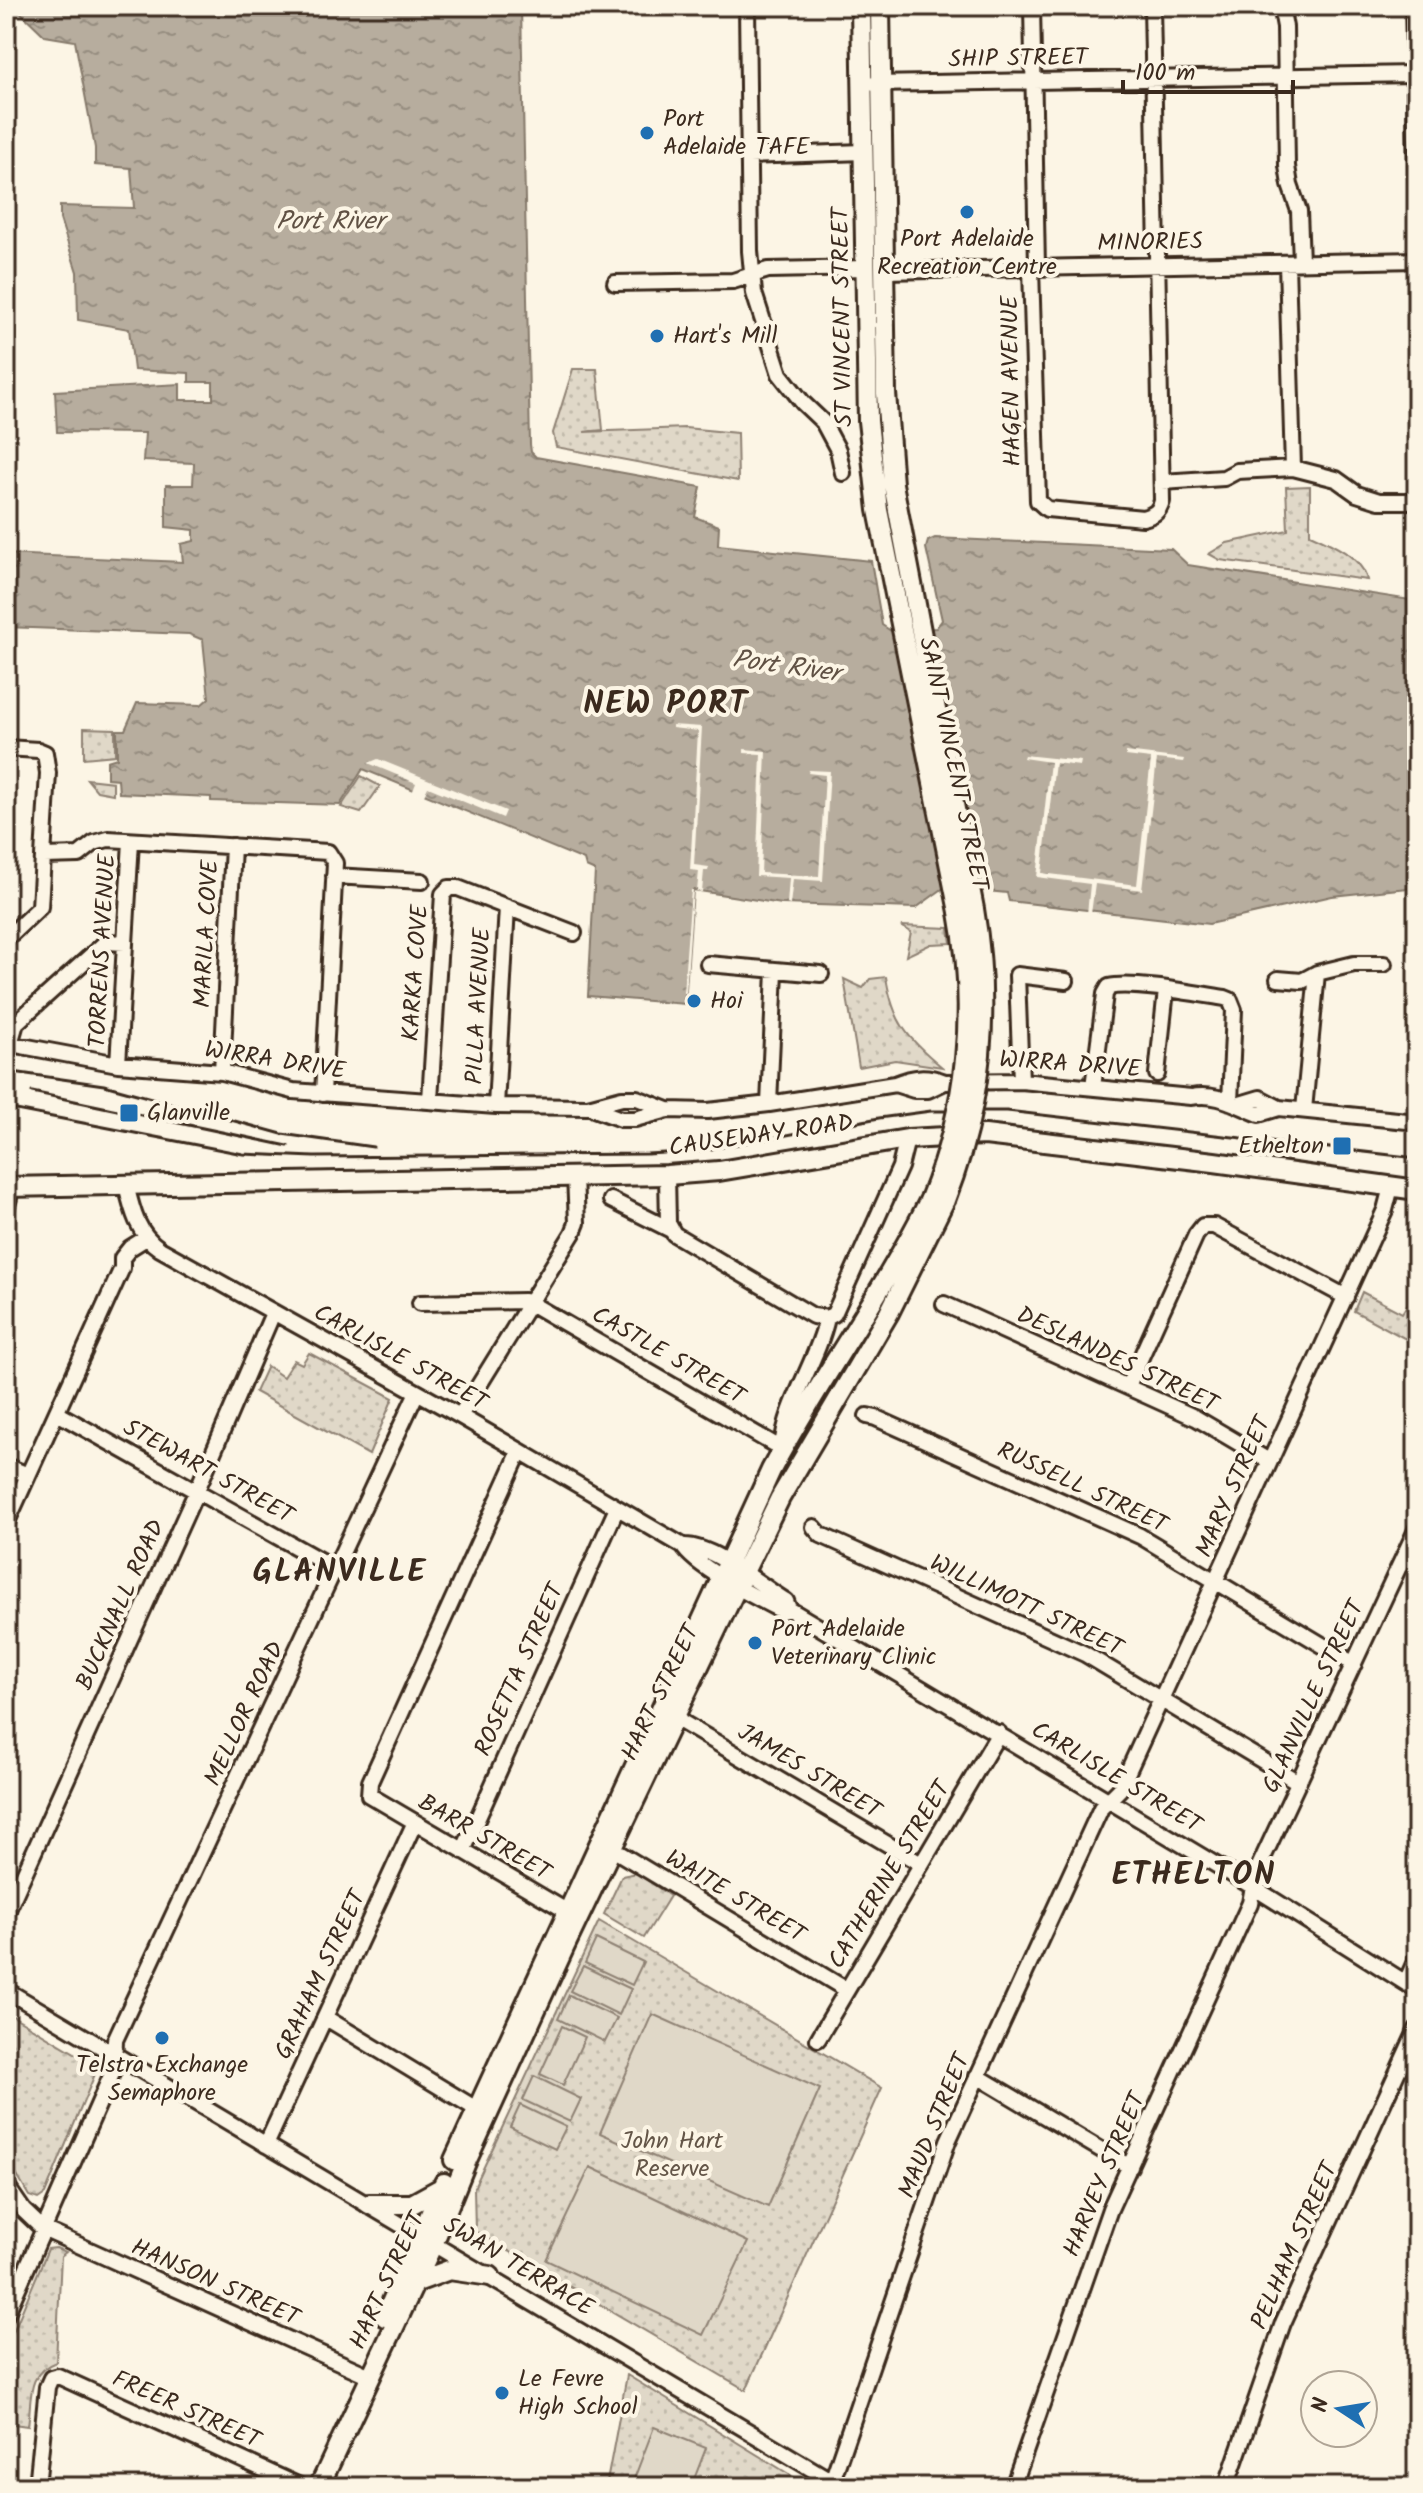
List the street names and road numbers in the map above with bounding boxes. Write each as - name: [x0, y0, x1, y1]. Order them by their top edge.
- street label: SHIP STREET: [948, 38, 1090, 80]
- street label: ST VINCENT STREET: [822, 205, 864, 427]
- street label: MINORIES: [1097, 223, 1203, 263]
- street label: HAGEN AVENUE: [991, 294, 1033, 467]
- street label: SAINT VINCENT STREET: [907, 634, 999, 896]
- street label: TORRENS AVENUE: [78, 852, 128, 1049]
- street label: MARILA COVE: [184, 858, 230, 1009]
- street label: KARKA COVE: [392, 902, 440, 1043]
- street label: PILLA AVENUE: [455, 926, 503, 1085]
- street label: WIRRA DRIVE: [202, 1031, 349, 1092]
- street label: WIRRA DRIVE: [998, 1041, 1143, 1089]
- street label: CAUSEWAY ROAD: [666, 1104, 856, 1168]
- street label: CARLISLE STREET: [306, 1294, 496, 1423]
- street label: CASTLE STREET: [584, 1296, 754, 1417]
- street label: DESLANDES STREET: [1010, 1296, 1226, 1425]
- street label: MARY STREET: [1185, 1408, 1283, 1564]
- street label: STEWART STREET: [115, 1409, 302, 1536]
- street label: RUSSELL STREET: [990, 1431, 1176, 1546]
- street label: BUCKNALL ROAD: [66, 1513, 176, 1697]
- street label: WILLIMOTT STREET: [923, 1544, 1131, 1669]
- street label: ROSETTA STREET: [464, 1575, 577, 1763]
- street label: GLANVILLE STREET: [1252, 1592, 1377, 1800]
- street label: HART STREET: [611, 1616, 712, 1768]
- street label: MELLOR ROAD: [194, 1635, 296, 1793]
- street label: CARLISLE STREET: [1023, 1711, 1211, 1846]
- street label: JAMES STREET: [730, 1714, 890, 1831]
- street label: CATHERINE STREET: [818, 1771, 963, 1977]
- street label: BARR STREET: [410, 1784, 560, 1893]
- street label: WAITE STREET: [657, 1840, 815, 1955]
- street label: GRAHAM STREET: [265, 1882, 378, 2066]
- street label: MAUD STREET: [888, 2046, 983, 2204]
- street label: HARVEY STREET: [1053, 2085, 1158, 2263]
- street label: PELHAM STREET: [1241, 2154, 1350, 2336]
- street label: HART STREET: [339, 2204, 438, 2356]
- street label: SWAN TERRACE: [435, 2207, 602, 2328]
- street label: HANSON STREET: [124, 2228, 307, 2338]
- street label: FREER STREET: [106, 2360, 268, 2461]

